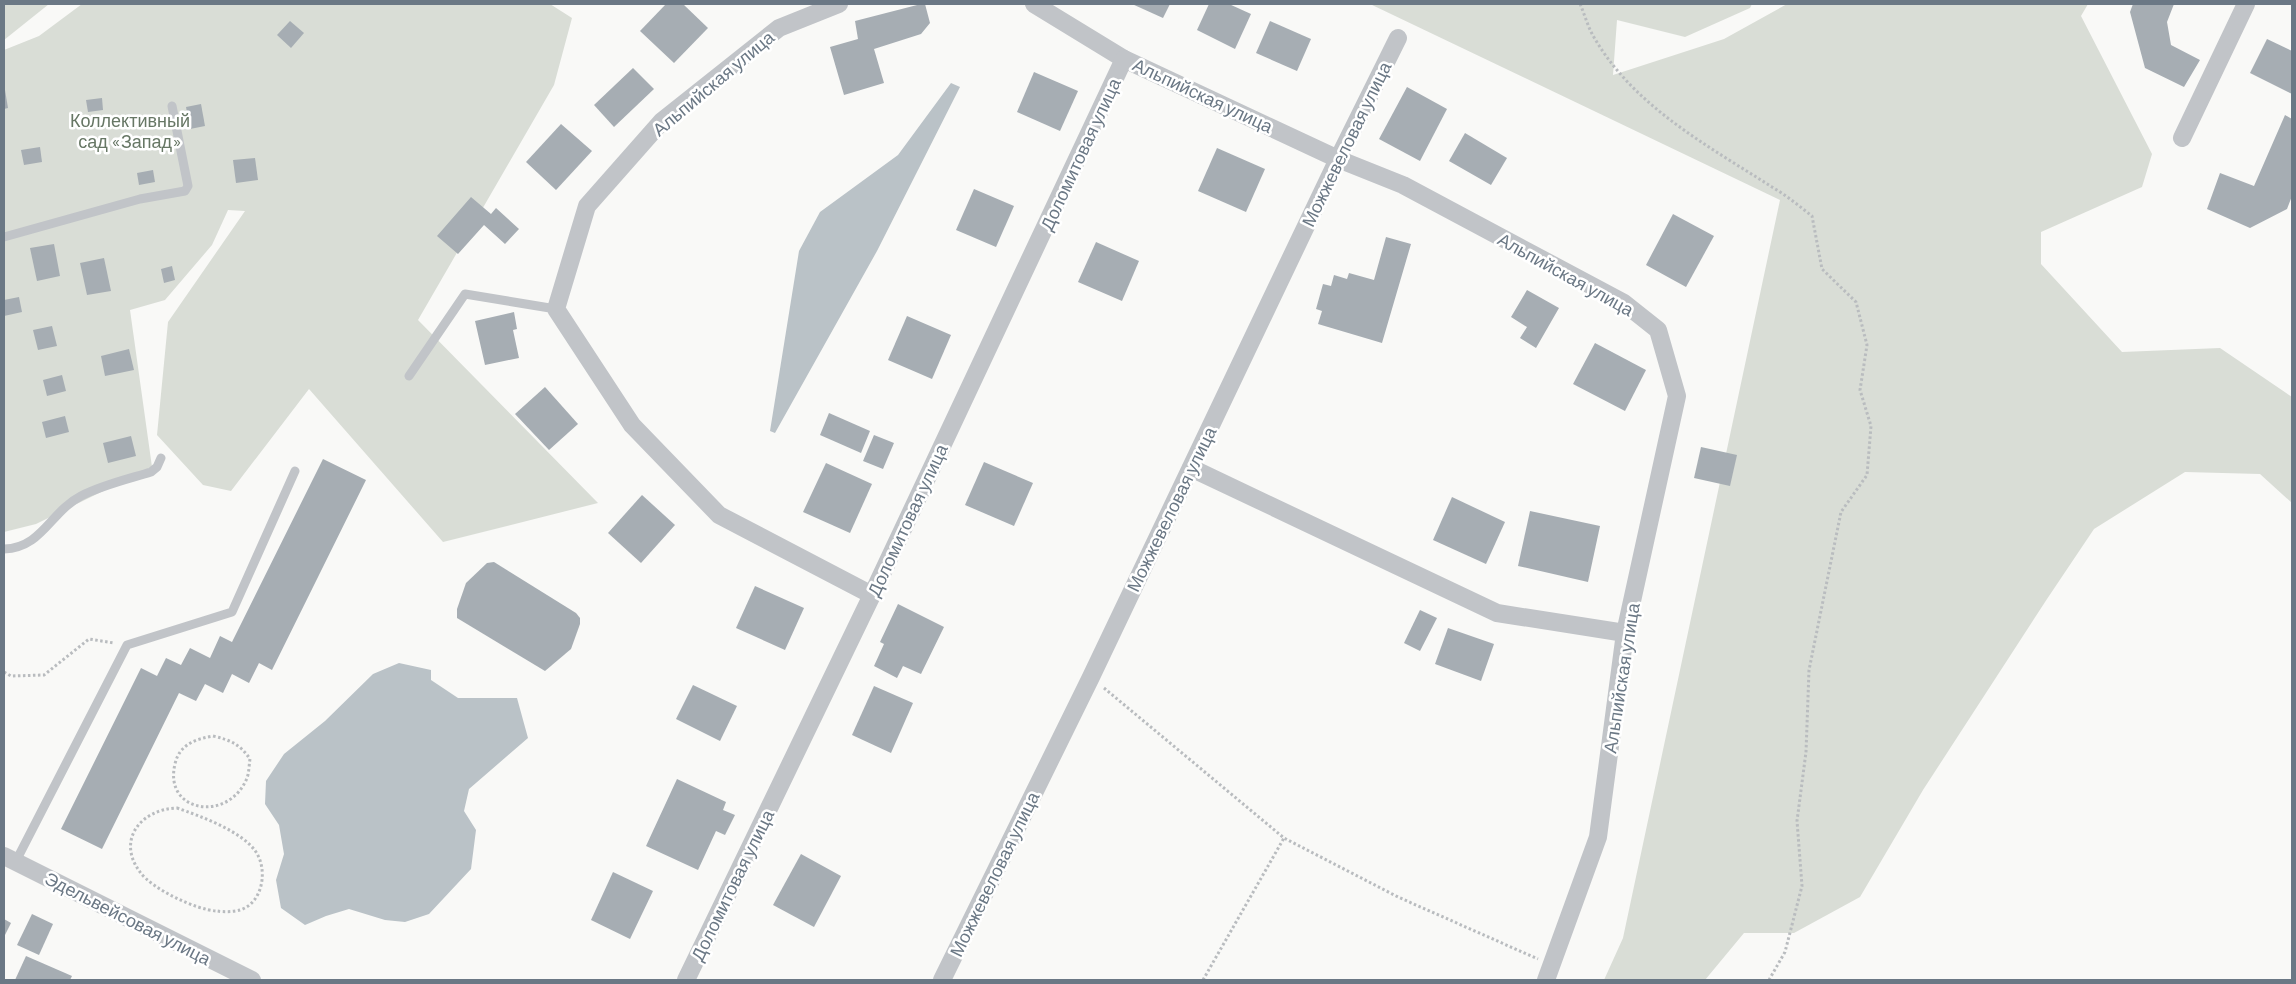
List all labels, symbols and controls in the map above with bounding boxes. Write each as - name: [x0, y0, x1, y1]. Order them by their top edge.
- street label: Альпийская улица: [648, 25, 779, 140]
- street label: Альпийская улица: [1130, 53, 1277, 137]
- street label: Можжевеловая улица: [1296, 57, 1396, 230]
- street label: Доломитовая улица: [1035, 74, 1125, 234]
- park label: Коллективный сад «Запад»: [70, 109, 190, 152]
- street label: Альпийская улица: [1494, 228, 1639, 321]
- street label: Можжевеловая улица: [1121, 422, 1221, 595]
- street label: Доломитовая улица: [862, 440, 952, 600]
- street label: Альпийская улица: [1598, 600, 1644, 755]
- street label: Можжевеловая улица: [944, 787, 1044, 960]
- street label: Доломитовая улица: [686, 805, 779, 964]
- street label: Эдельвейсовая улица: [41, 867, 215, 970]

